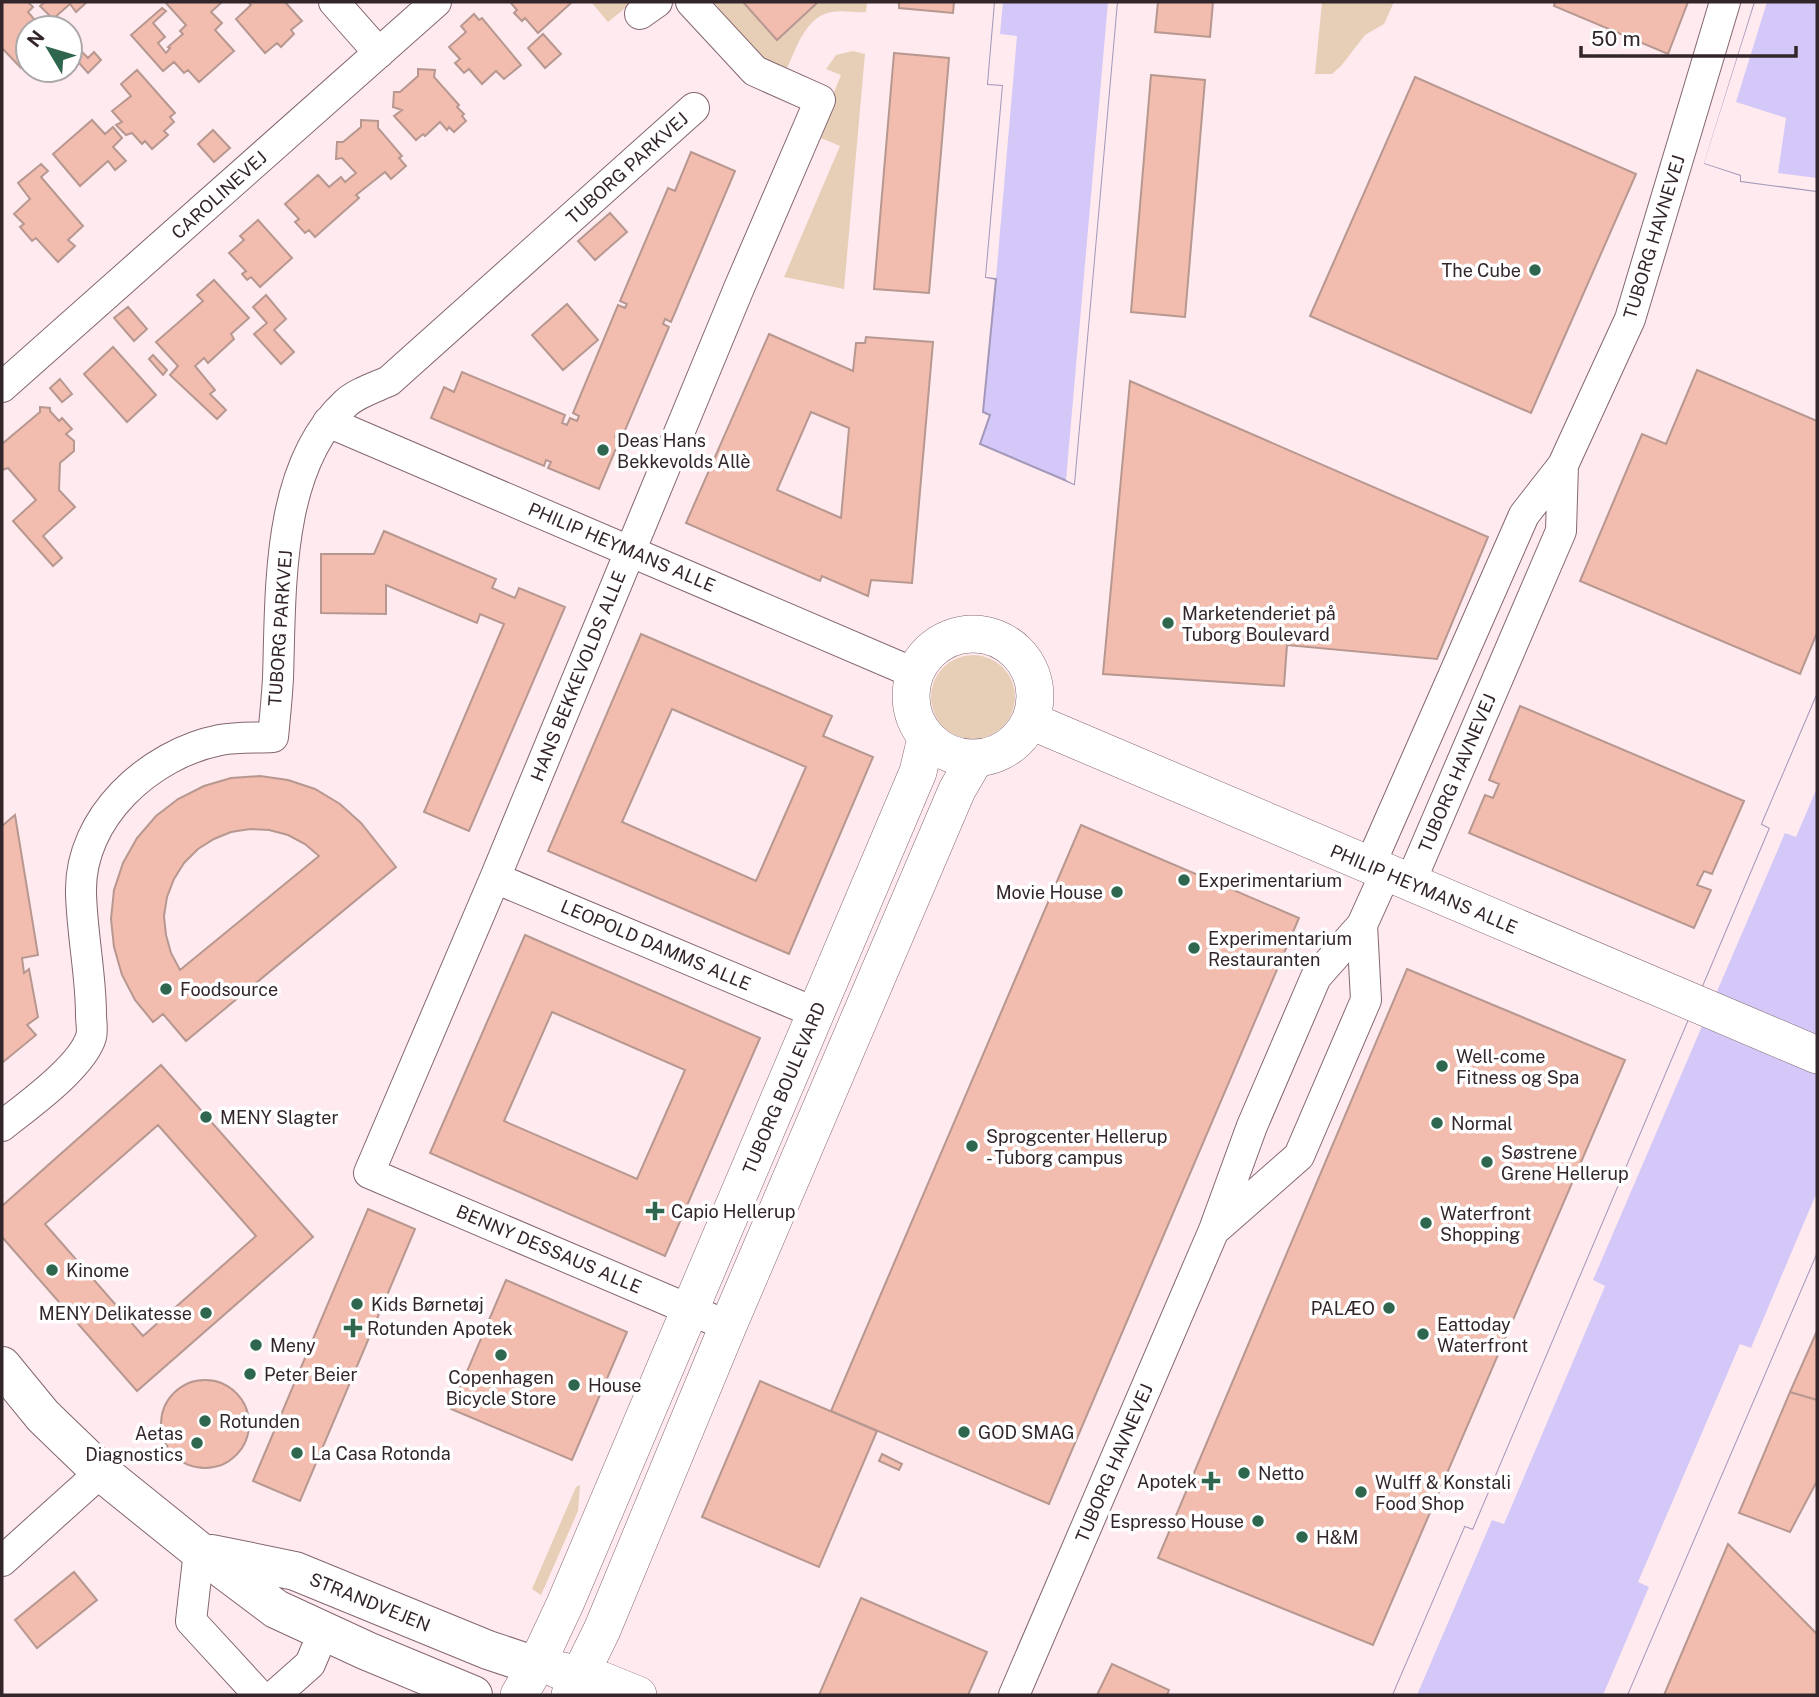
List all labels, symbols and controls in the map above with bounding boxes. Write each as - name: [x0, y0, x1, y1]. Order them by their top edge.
- north arrow: [14, 14, 84, 84]
- scale bar: [1581, 14, 1796, 58]
- text: N: [22, 26, 49, 51]
- text: 50 m: [1591, 26, 1641, 51]
- street label: TUBORG PARKVEJ: [562, 108, 692, 228]
- street label: CAROLINEVEJ: [167, 147, 271, 243]
- street label: TUBORG HAVNEVEJ: [1619, 153, 1689, 321]
- place label: The Cube: [1442, 260, 1521, 281]
- marker: The Cube: [1527, 262, 1543, 278]
- place label: Deas Hans Bekkevolds Allè: [617, 430, 751, 472]
- marker: Deas Hans Bekkevolds Allè: [595, 442, 611, 458]
- street label: PHILIP HEYMANS ALLE: [525, 498, 719, 596]
- street label: TUBORG PARKVEJ: [264, 549, 296, 707]
- street label: HANS BEKKEVOLDS ALLE: [526, 568, 630, 784]
- place label: Marketenderiet på Tuborg Boulevard: [1182, 603, 1336, 645]
- marker: Marketenderiet på Tuborg Boulevard: [1160, 615, 1176, 631]
- street label: TUBORG HAVNEVEJ: [1414, 691, 1500, 855]
- street label: PHILIP HEYMANS ALLE: [1327, 840, 1521, 938]
- place label: Experimentarium: [1198, 870, 1342, 891]
- marker: Experimentarium: [1176, 872, 1192, 888]
- place label: Movie House: [996, 882, 1103, 903]
- marker: Movie House: [1109, 884, 1125, 900]
- street label: LEOPOLD DAMMS ALLE: [558, 895, 754, 995]
- place label: Experimentarium Restauranten: [1208, 928, 1352, 970]
- marker: Experimentarium Restauranten: [1186, 940, 1202, 956]
- place label: Foodsource: [180, 979, 278, 1000]
- marker: Foodsource: [158, 981, 174, 997]
- street label: TUBORG BOULEVARD: [738, 999, 830, 1177]
- place label: Well-come Fitness og Spa: [1456, 1046, 1579, 1088]
- marker: Well-come Fitness og Spa: [1434, 1058, 1450, 1074]
- place label: MENY Slagter: [220, 1107, 339, 1128]
- marker: MENY Slagter: [198, 1109, 214, 1125]
- place label: Normal: [1451, 1113, 1513, 1134]
- marker: Normal: [1429, 1115, 1445, 1131]
- place label: Sprogcenter Hellerup - Tuborg campus: [986, 1126, 1168, 1168]
- marker: Sprogcenter Hellerup - Tuborg campus: [964, 1138, 980, 1154]
- place label: Søstrene Grene Hellerup: [1501, 1142, 1629, 1184]
- marker: Søstrene Grene Hellerup: [1479, 1154, 1495, 1170]
- street label: BENNY DESSAUS ALLE: [453, 1200, 645, 1298]
- marker: Capio Hellerup: [645, 1201, 665, 1221]
- place label: Capio Hellerup: [671, 1201, 795, 1222]
- place label: Waterfront Shopping: [1440, 1203, 1531, 1245]
- marker: Waterfront Shopping: [1418, 1215, 1434, 1231]
- place label: Kinome: [66, 1260, 129, 1281]
- marker: Kinome: [44, 1262, 60, 1278]
- place label: Kids Børnetøj: [371, 1294, 484, 1315]
- marker: Kids Børnetøj: [349, 1296, 365, 1312]
- place label: PALÆO: [1311, 1298, 1375, 1319]
- marker: PALÆO: [1381, 1300, 1397, 1316]
- place label: MENY Delikatesse: [39, 1303, 192, 1324]
- marker: MENY Delikatesse: [198, 1305, 214, 1321]
- place label: Eattoday Waterfront: [1437, 1314, 1528, 1356]
- place label: Rotunden Apotek: [367, 1318, 513, 1339]
- marker: Rotunden Apotek: [345, 1320, 361, 1336]
- marker: Eattoday Waterfront: [1415, 1326, 1431, 1342]
- place label: Meny: [270, 1335, 316, 1356]
- marker: Meny: [248, 1337, 264, 1353]
- marker: Copenhagen Bicycle Store: [493, 1347, 509, 1363]
- place label: Peter Beier: [264, 1364, 357, 1385]
- marker: Peter Beier: [242, 1366, 258, 1382]
- place label: Copenhagen Bicycle Store: [446, 1367, 556, 1409]
- place label: House: [588, 1375, 642, 1396]
- marker: House: [566, 1377, 582, 1393]
- street label: TUBORG HAVNEVEJ: [1071, 1381, 1157, 1545]
- place label: Rotunden: [219, 1411, 300, 1432]
- marker: Rotunden: [197, 1413, 213, 1429]
- place label: GOD SMAG: [978, 1422, 1075, 1443]
- place label: Aetas Diagnostics: [85, 1423, 183, 1465]
- marker: GOD SMAG: [956, 1424, 972, 1440]
- marker: Aetas Diagnostics: [189, 1435, 205, 1451]
- place label: La Casa Rotonda: [311, 1443, 451, 1464]
- marker: La Casa Rotonda: [289, 1445, 305, 1461]
- place label: Netto: [1258, 1463, 1304, 1484]
- marker: Netto: [1236, 1465, 1252, 1481]
- place label: Apotek: [1137, 1471, 1197, 1492]
- place label: Wulff & Konstali Food Shop: [1375, 1472, 1511, 1514]
- marker: Apotek: [1203, 1473, 1219, 1489]
- marker: Wulff & Konstali Food Shop: [1353, 1484, 1369, 1500]
- place label: Espresso House: [1110, 1511, 1244, 1532]
- marker: Espresso House: [1250, 1513, 1266, 1529]
- place label: H&M: [1316, 1527, 1358, 1548]
- marker: H&M: [1294, 1529, 1310, 1545]
- street label: STRANDVEJEN: [306, 1568, 434, 1636]

